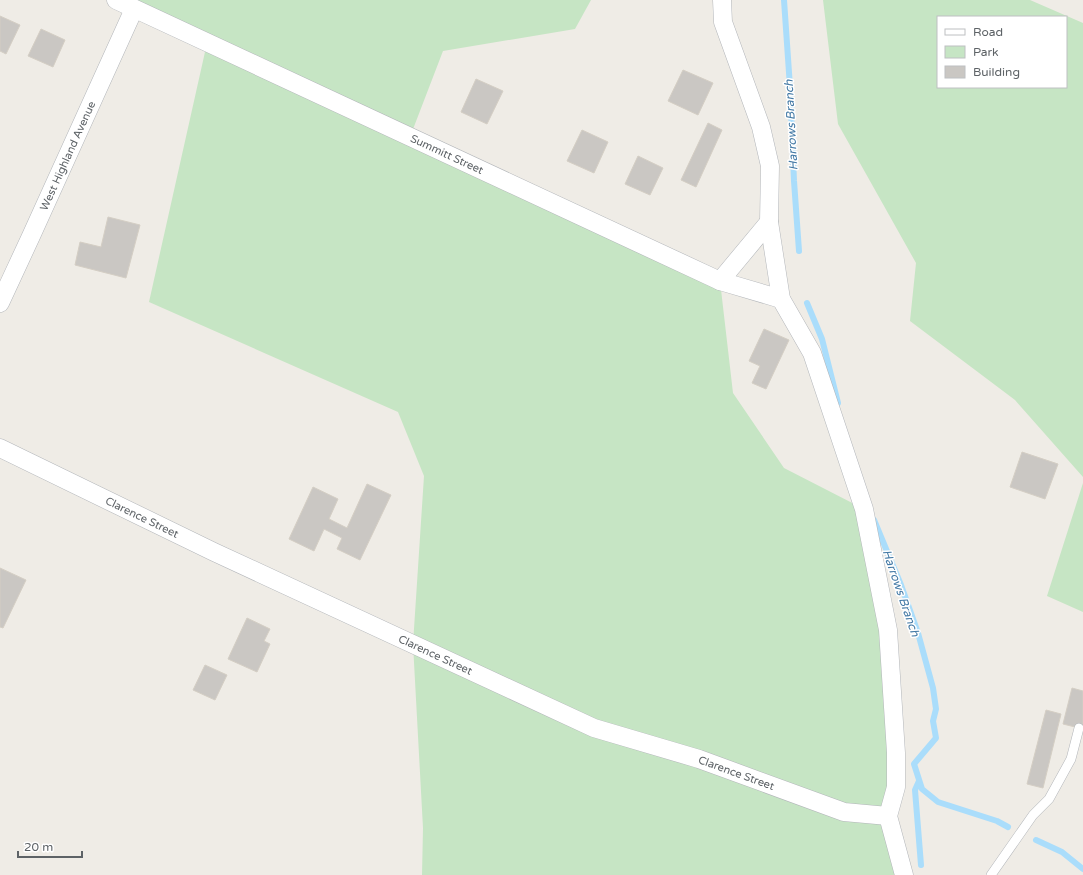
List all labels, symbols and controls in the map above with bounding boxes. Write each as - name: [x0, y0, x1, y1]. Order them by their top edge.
- legend: [937, 16, 1067, 88]
- text: Road: [973, 25, 1003, 39]
- text: Park: [973, 45, 999, 59]
- text: Building: [973, 65, 1020, 79]
- water label: Harrows Branch: [782, 79, 800, 171]
- street label: West Highland Avenue: [37, 99, 98, 212]
- street label: Summitt Street: [408, 131, 486, 177]
- street label: Clarence Street: [103, 494, 181, 540]
- water label: Harrows Branch: [880, 548, 923, 639]
- street label: Clarence Street: [396, 632, 475, 677]
- street label: Clarence Street: [697, 753, 776, 793]
- scale bar: [18, 833, 82, 859]
- text: 20 m: [24, 840, 53, 854]

